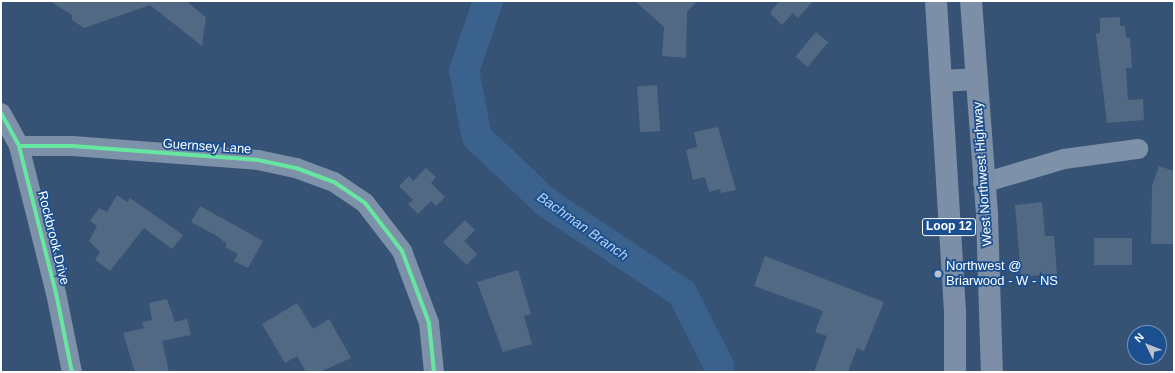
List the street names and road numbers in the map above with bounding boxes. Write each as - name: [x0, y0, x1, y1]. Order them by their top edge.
- street label: West Northwest Highway: [970, 101, 996, 247]
- street label: Guernsey Lane: [162, 136, 252, 158]
- street label: Rockbrook Drive: [34, 189, 72, 287]
- road number: Loop 12: [921, 217, 977, 237]

